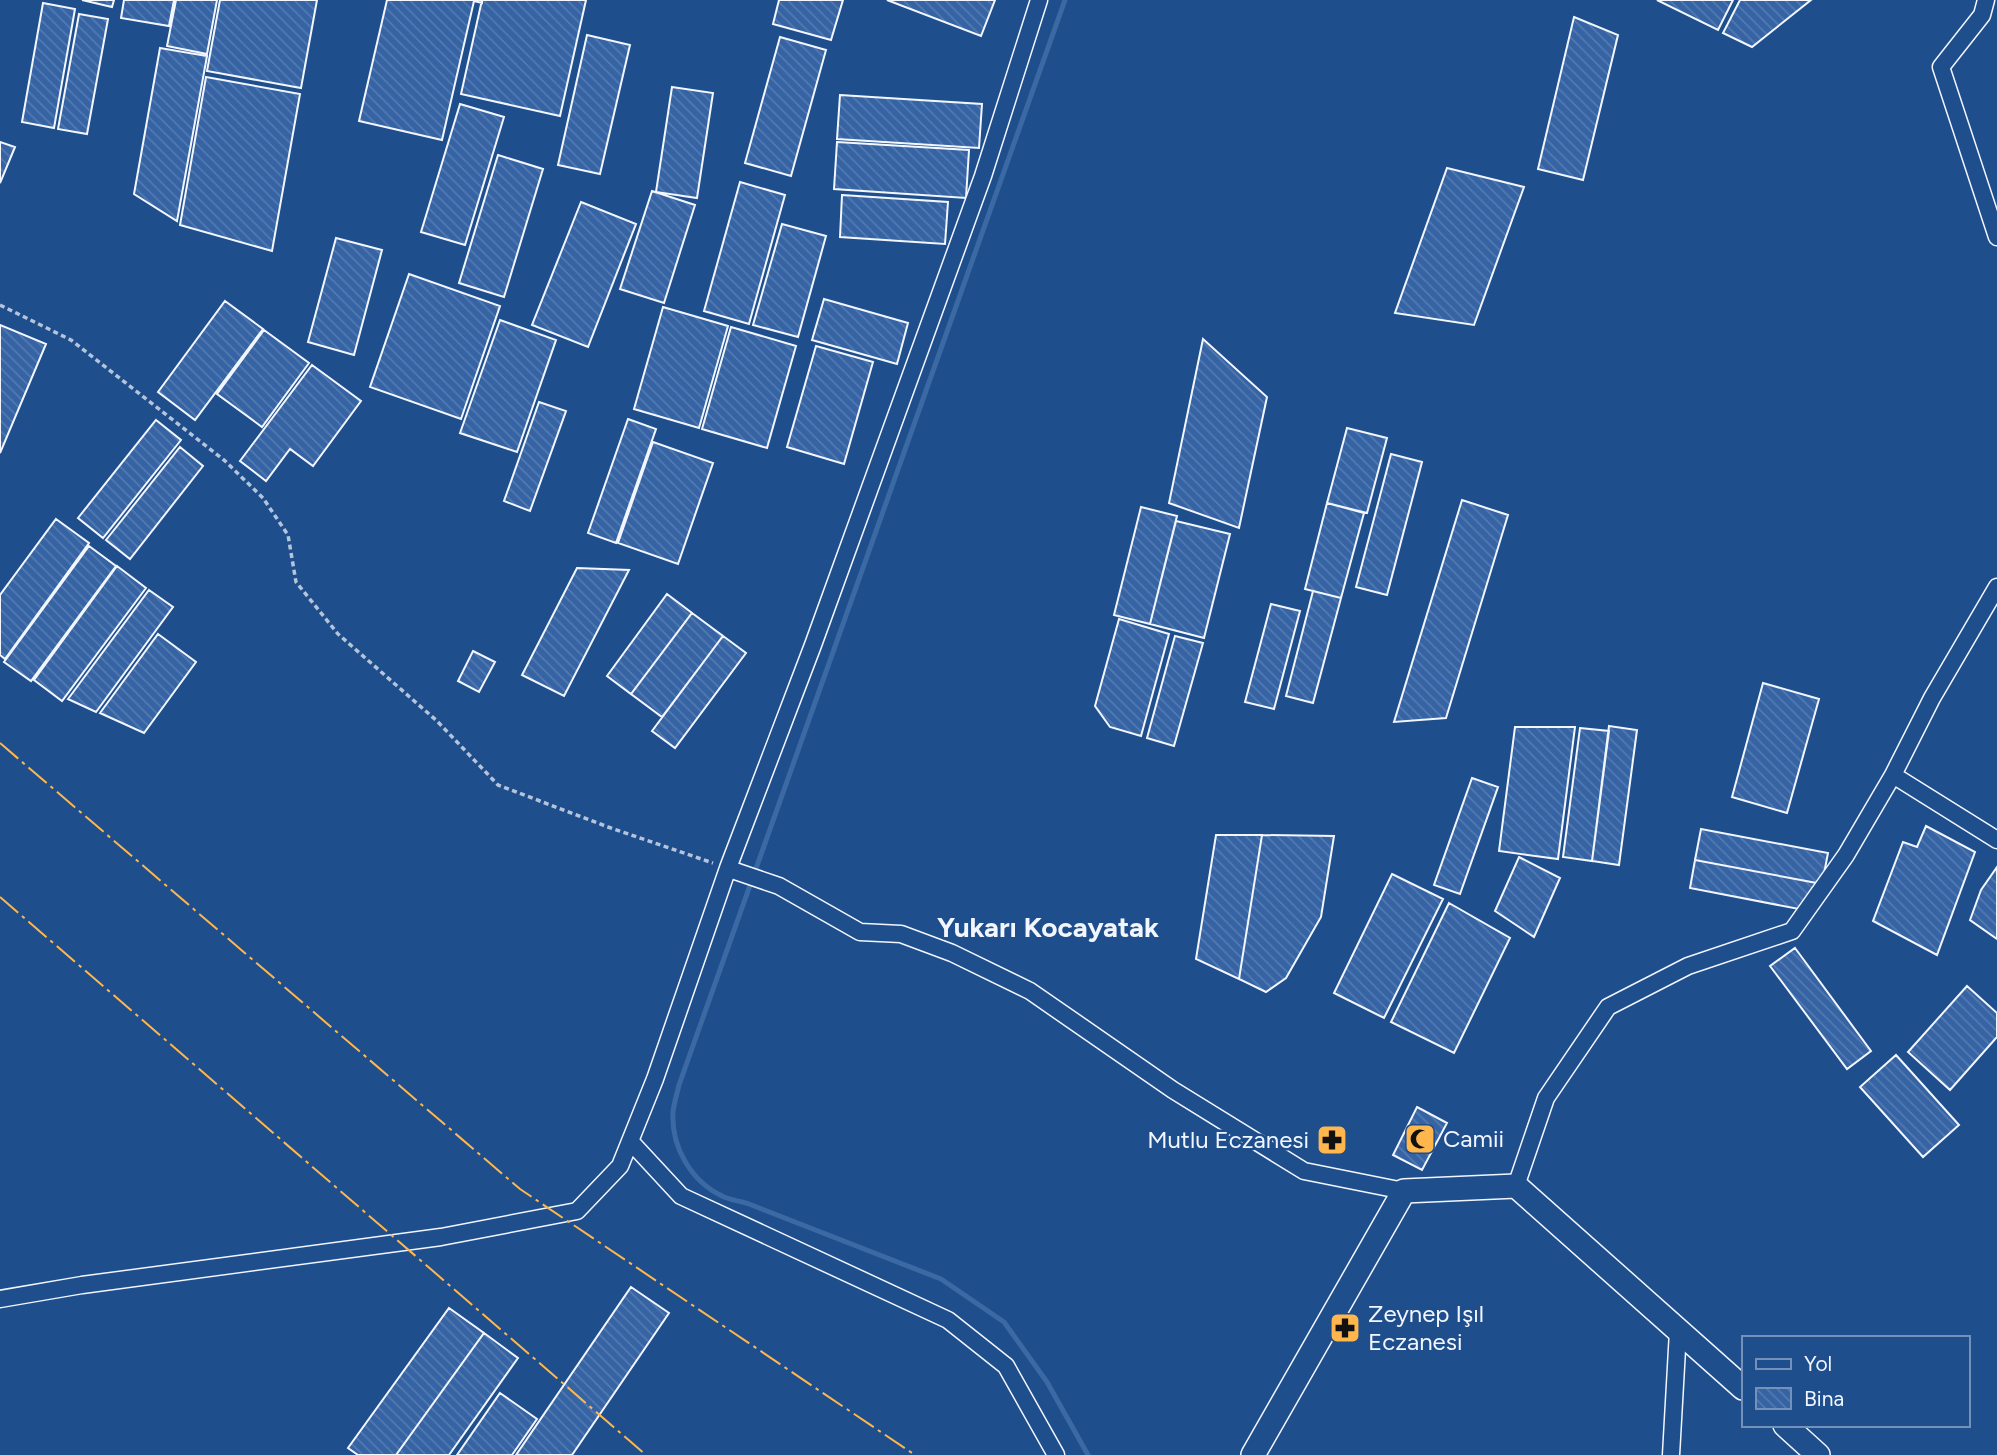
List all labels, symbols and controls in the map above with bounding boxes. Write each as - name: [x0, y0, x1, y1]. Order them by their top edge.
- district label: Yukarı Kocayatak: [937, 910, 1159, 944]
- mosque icon: Camii: [1403, 1122, 1437, 1156]
- pharmacy icon: Mutlu Eczanesi: [1315, 1123, 1349, 1157]
- place label: Camii: [1443, 1124, 1504, 1153]
- place label: Mutlu Eczanesi: [1147, 1125, 1309, 1154]
- place label: Zeynep Işıl Eczanesi: [1368, 1299, 1484, 1356]
- pharmacy icon: Zeynep Işıl Eczanesi: [1328, 1311, 1362, 1345]
- legend: [1742, 1336, 1969, 1427]
- text: Yol: [1804, 1351, 1832, 1376]
- text: Bina: [1804, 1386, 1844, 1411]

